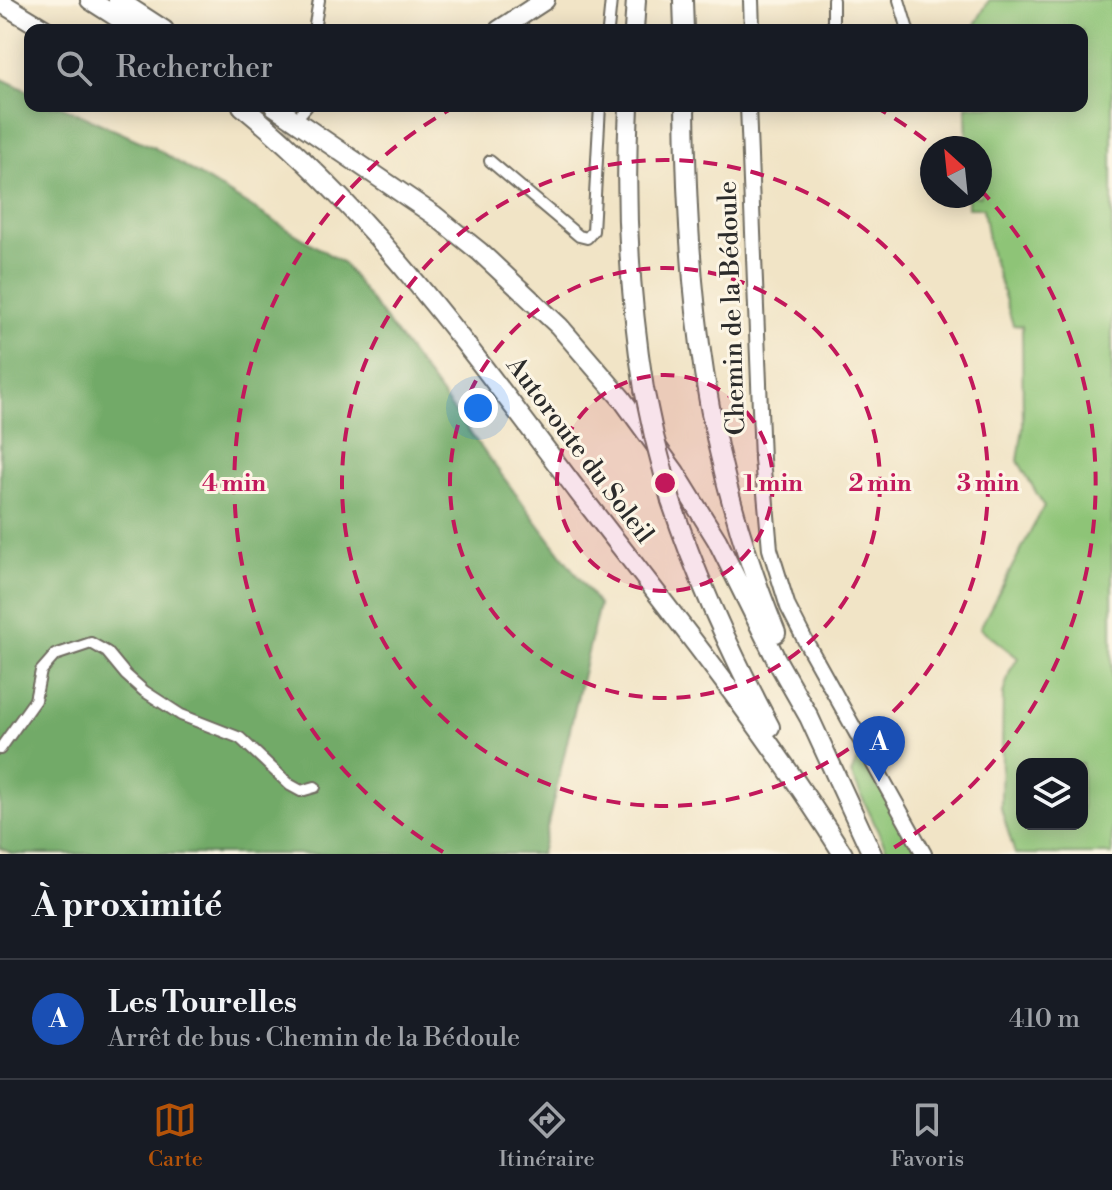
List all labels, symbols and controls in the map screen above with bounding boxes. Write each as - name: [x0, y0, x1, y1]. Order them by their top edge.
- search box: [24, 24, 1088, 112]
- icon: search: [52, 46, 96, 90]
- text: Rechercher: [116, 49, 273, 87]
- north arrow: [920, 136, 992, 208]
- street label: Chemin de la Bédoule: [712, 180, 752, 436]
- street label: Autoroute du Soleil: [499, 350, 661, 550]
- your location: [458, 388, 498, 428]
- text: 4 min: [202, 469, 266, 499]
- centre of rings: [651, 469, 679, 497]
- text: 1 min: [743, 469, 803, 499]
- text: 2 min: [848, 469, 912, 499]
- text: 3 min: [957, 469, 1020, 499]
- pin: A: [853, 716, 905, 782]
- map controls: [1016, 758, 1088, 830]
- button: layers: [1016, 758, 1088, 830]
- text: À proximité: [32, 885, 222, 927]
- text: Les Tourelles: [108, 984, 297, 1022]
- text: A: [49, 1003, 67, 1035]
- text: 410 m: [1009, 1003, 1080, 1035]
- text: Arrêt de bus · Chemin de la Bédoule: [108, 1022, 520, 1054]
- tab: Carte: [148, 1098, 203, 1173]
- tab: Itinéraire: [499, 1098, 595, 1173]
- tab: Favoris: [890, 1098, 964, 1173]

